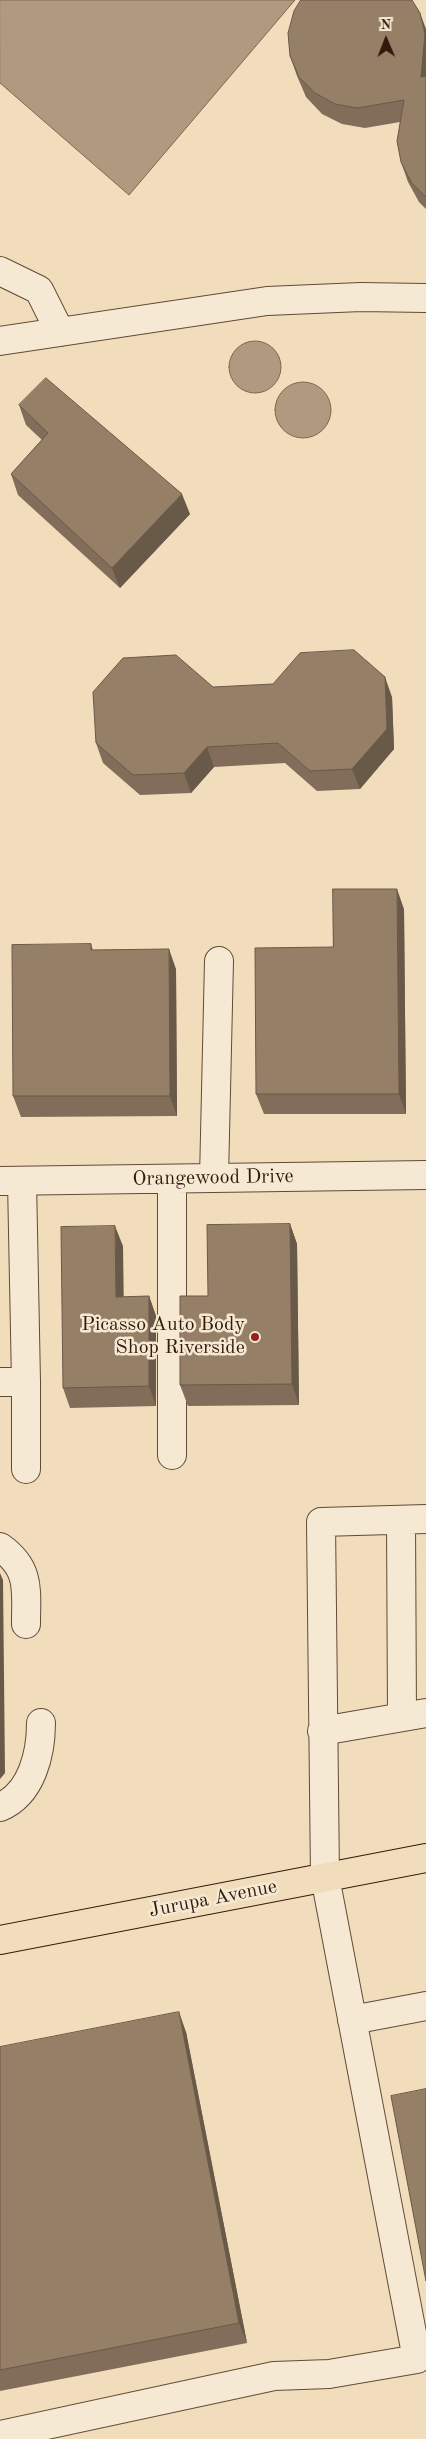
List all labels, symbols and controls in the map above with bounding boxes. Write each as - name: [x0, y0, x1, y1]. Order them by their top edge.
- north arrow: [361, 15, 411, 65]
- text: N: [380, 18, 391, 32]
- street label: Orangewood Drive: [132, 1165, 294, 1191]
- place label: Picasso Auto Body Shop Riverside: [81, 1313, 245, 1360]
- marker: Picasso Auto Body Shop Riverside: [249, 1331, 261, 1343]
- street label: Jurupa Avenue: [147, 1875, 279, 1923]

